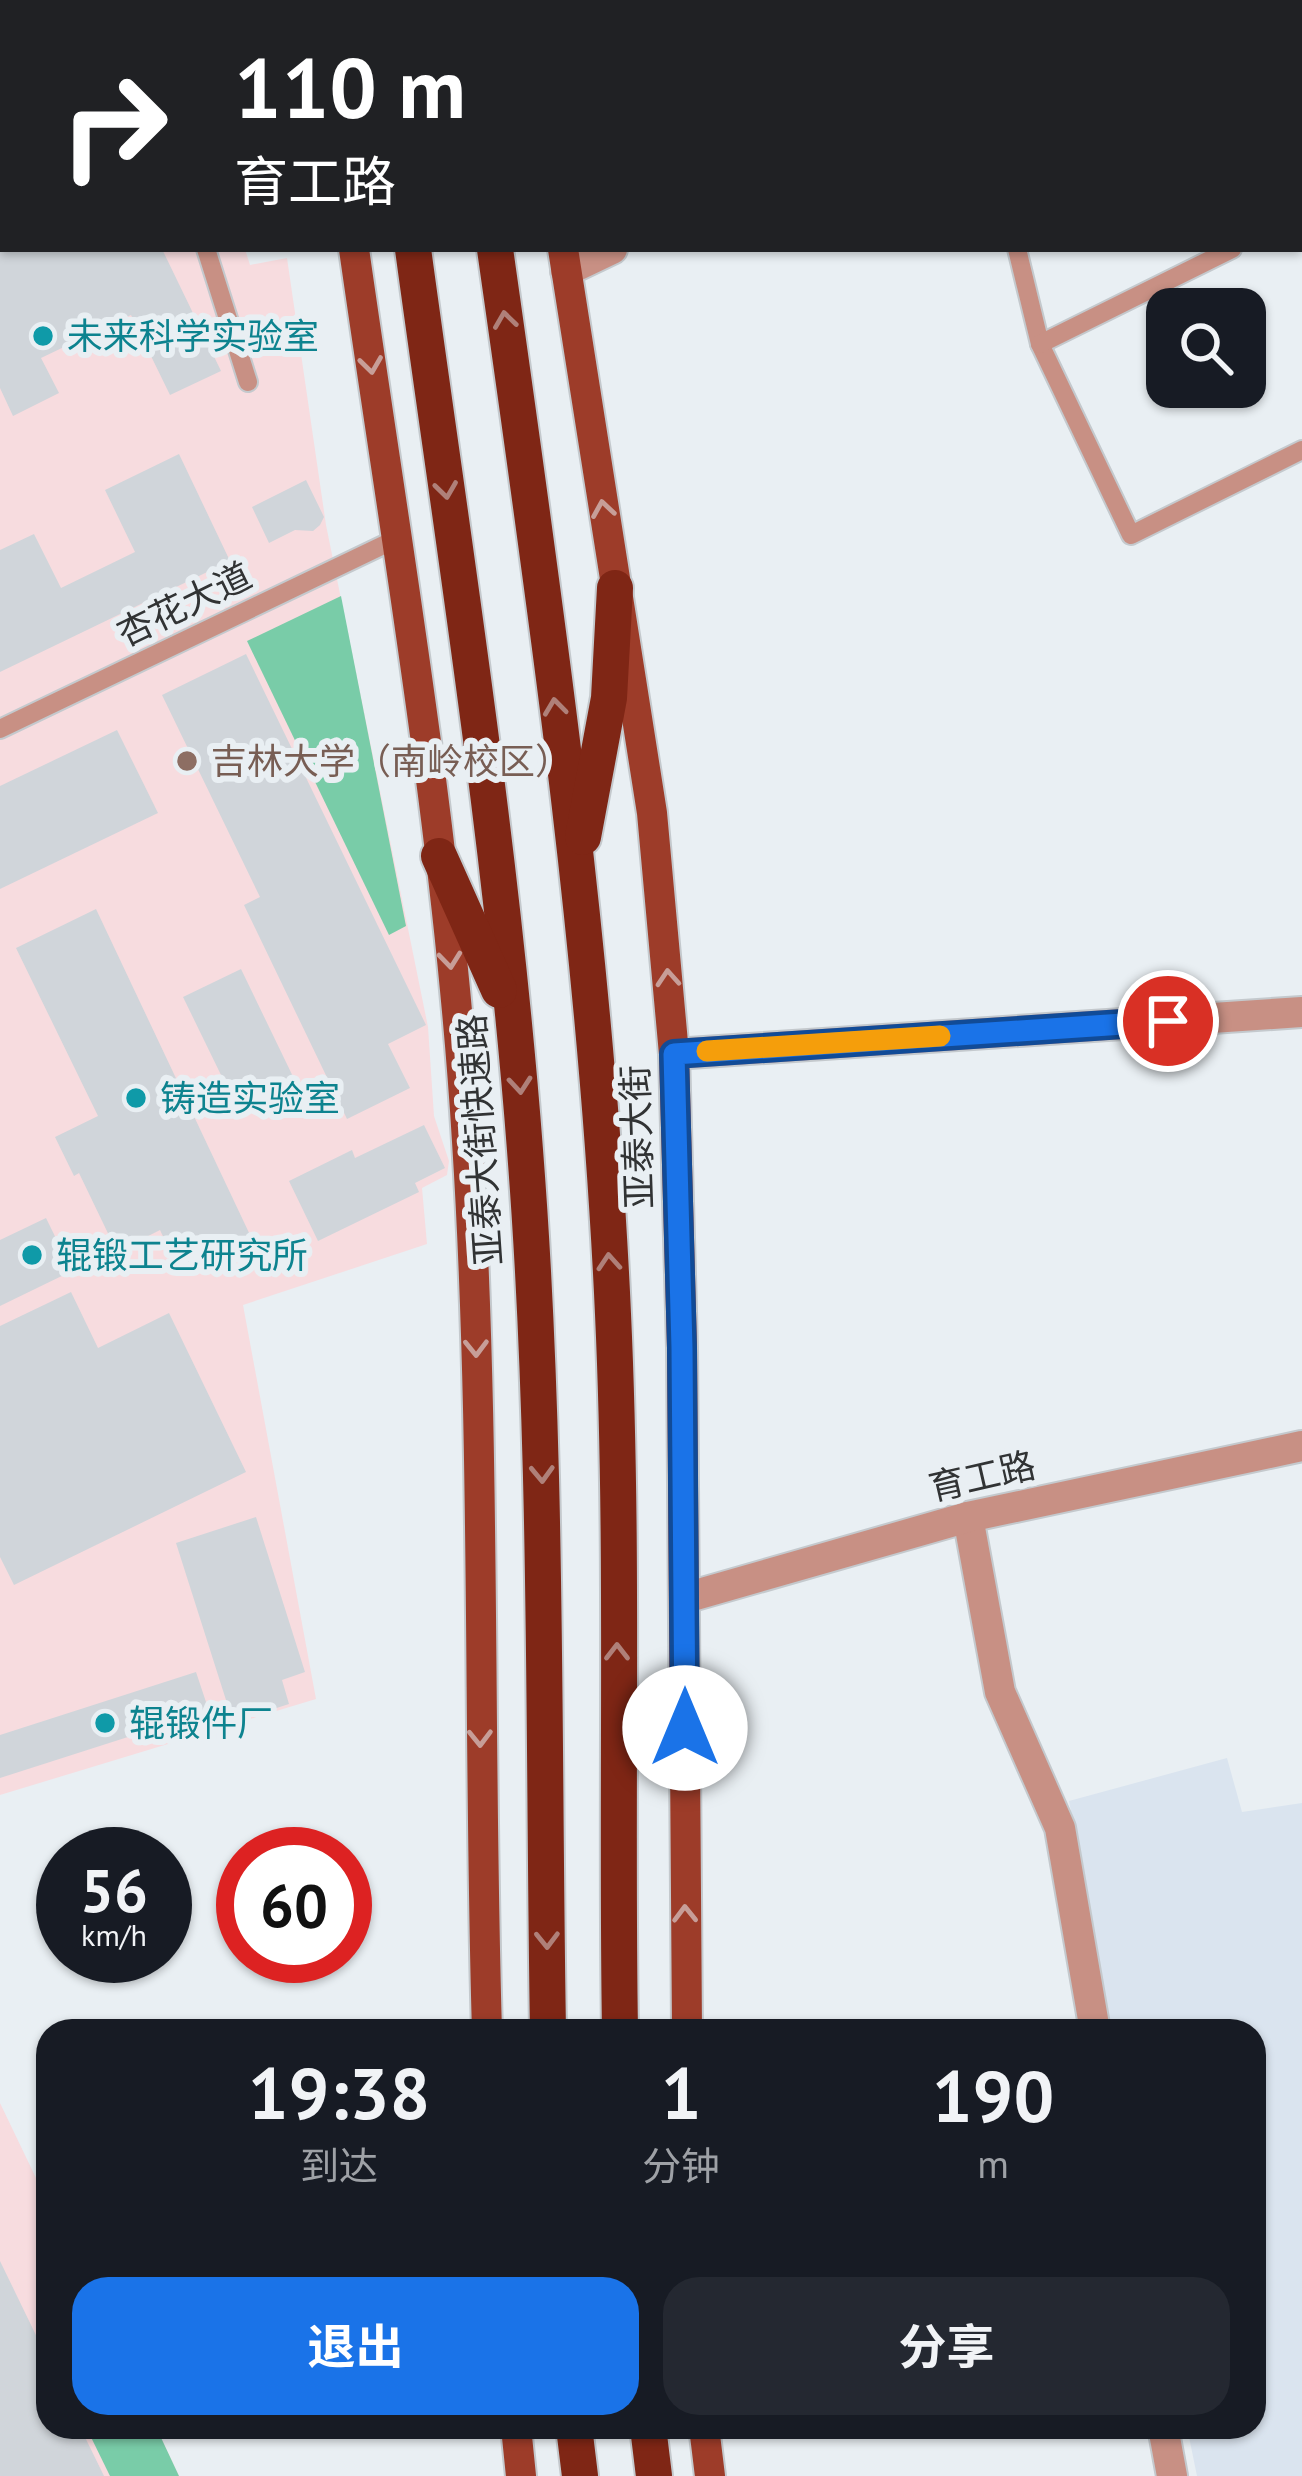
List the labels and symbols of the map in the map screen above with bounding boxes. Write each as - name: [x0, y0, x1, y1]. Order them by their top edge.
- one-way arrow: [493, 310, 519, 330]
- place label: 未来科学实验室: [67, 312, 319, 359]
- marker: 未来科学实验室: [30, 323, 56, 349]
- one-way arrow: [357, 355, 383, 375]
- one-way arrow: [432, 480, 458, 499]
- one-way arrow: [591, 499, 617, 519]
- street label: 杏花大道: [109, 551, 259, 656]
- one-way arrow: [543, 697, 569, 717]
- place label: 吉林大学（南岭校区）: [211, 737, 571, 784]
- marker: 吉林大学（南岭校区）: [174, 748, 200, 774]
- one-way arrow: [437, 950, 462, 969]
- one-way arrow: [656, 968, 682, 987]
- pin: [1117, 970, 1219, 1072]
- street label: 亚泰大街快速路: [447, 1013, 512, 1267]
- street label: 亚泰大街: [611, 1064, 662, 1210]
- place label: 铸造实验室: [160, 1074, 340, 1121]
- one-way arrow: [506, 1076, 532, 1095]
- marker: 铸造实验室: [123, 1085, 149, 1111]
- place label: 辊锻工艺研究所: [56, 1231, 308, 1278]
- marker: 辊锻工艺研究所: [19, 1242, 45, 1268]
- one-way arrow: [597, 1252, 623, 1271]
- one-way arrow: [463, 1339, 489, 1358]
- street label: 育工路: [924, 1440, 1040, 1511]
- one-way arrow: [528, 1465, 554, 1484]
- one-way arrow: [604, 1642, 630, 1660]
- position arrow: [622, 1665, 748, 1791]
- place label: 辊锻件厂: [129, 1699, 273, 1746]
- marker: 辊锻件厂: [92, 1710, 118, 1736]
- one-way arrow: [467, 1730, 493, 1748]
- speed limit sign: 60: [216, 1827, 372, 1983]
- one-way arrow: [672, 1904, 698, 1922]
- one-way arrow: [533, 1931, 559, 1950]

